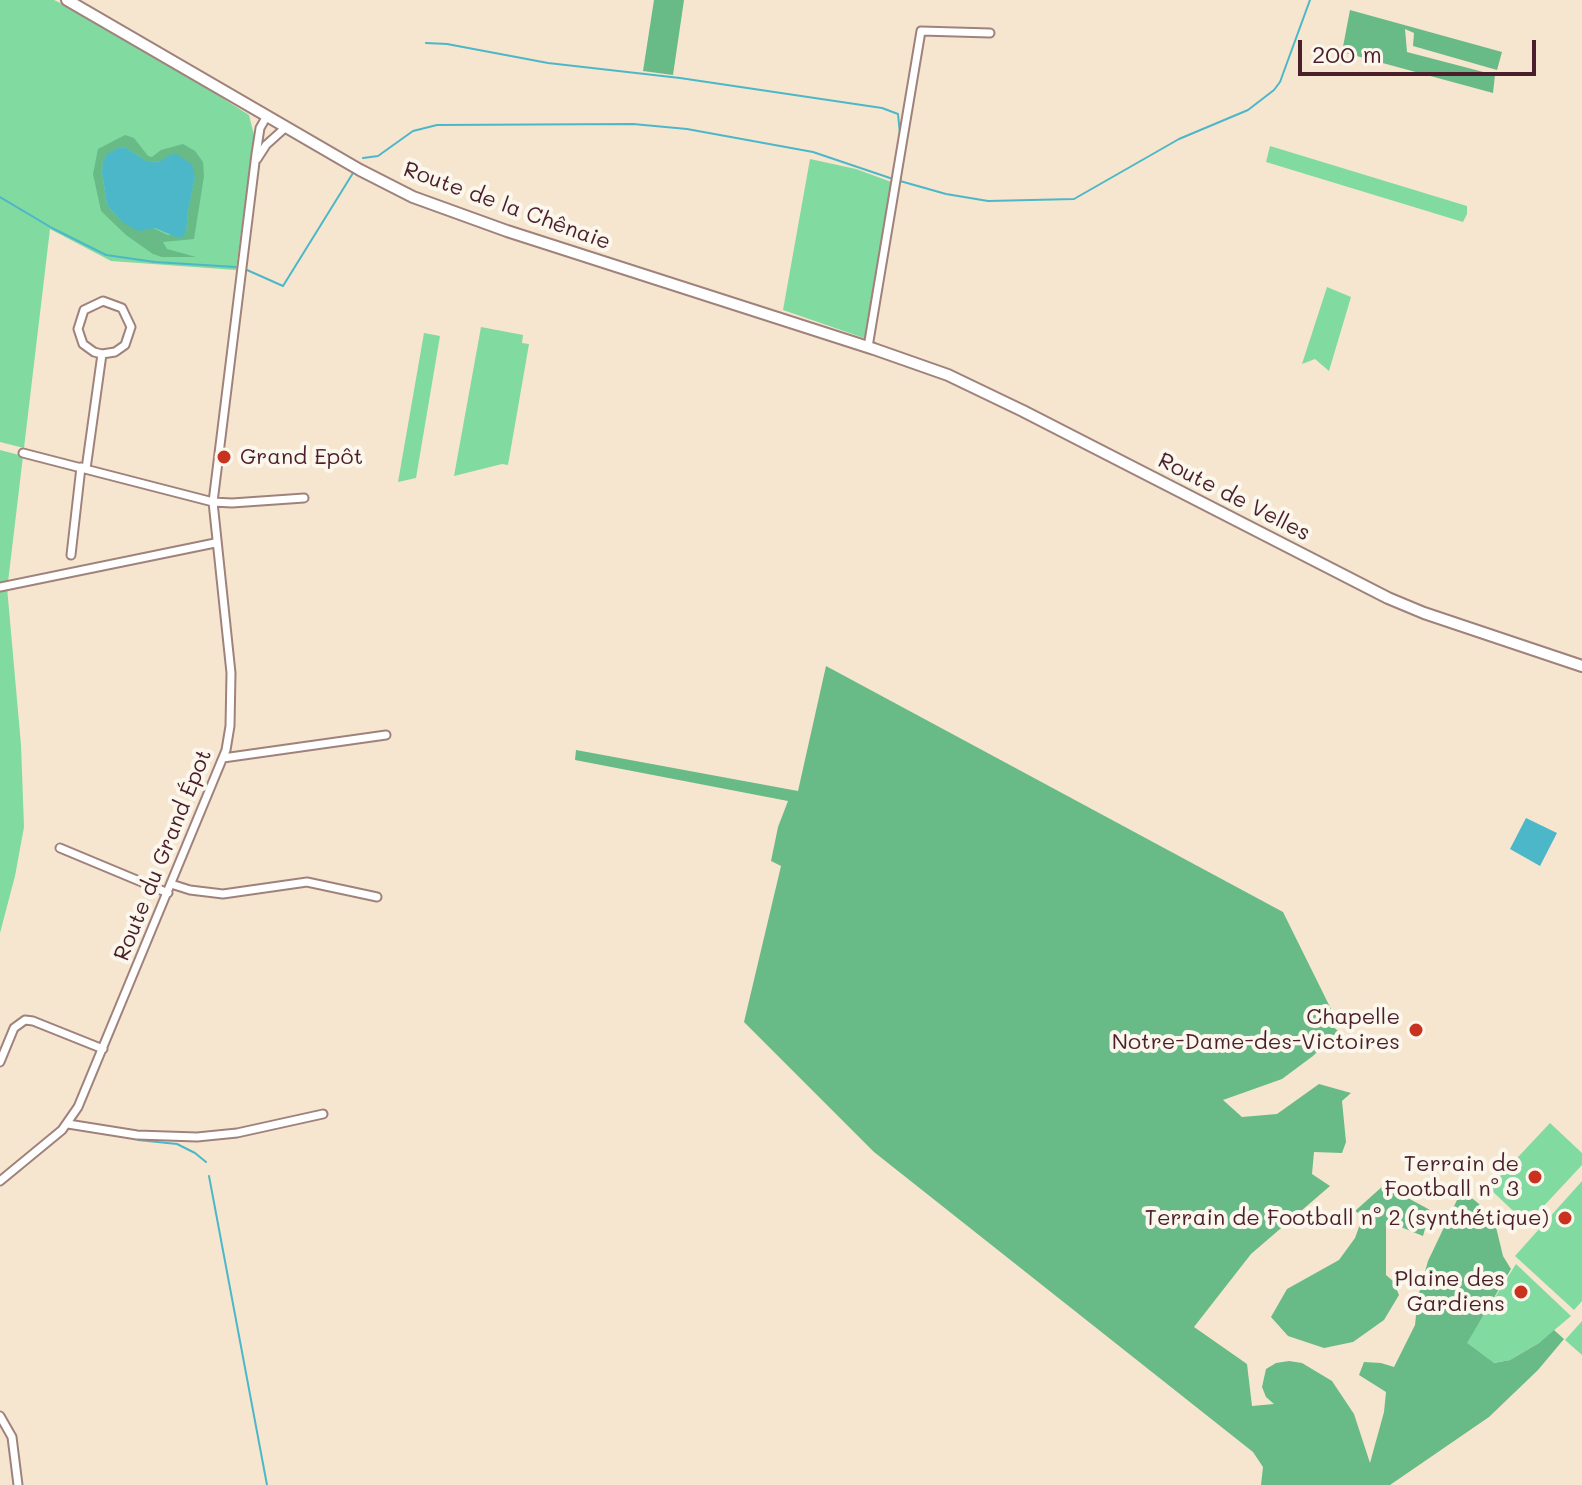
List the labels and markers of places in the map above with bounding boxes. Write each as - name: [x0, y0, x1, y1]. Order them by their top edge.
- place label: Grand Epôt: [240, 444, 363, 470]
- marker: Grand Epôt: [215, 448, 233, 466]
- place label: Chapelle Notre-Dame-des-Victoires: [1112, 1004, 1400, 1056]
- marker: Chapelle Notre-Dame-des-Victoires: [1407, 1021, 1425, 1039]
- place label: Terrain de Football n° 3: [1385, 1151, 1519, 1202]
- marker: Terrain de Football n° 3: [1526, 1168, 1544, 1186]
- place label: Terrain de Football n° 2 (synthétique): [1145, 1205, 1549, 1231]
- marker: Terrain de Football n° 2 (synthétique): [1556, 1209, 1574, 1227]
- place label: Plaine des Gardiens: [1394, 1266, 1505, 1318]
- marker: Plaine des Gardiens: [1512, 1283, 1530, 1301]

